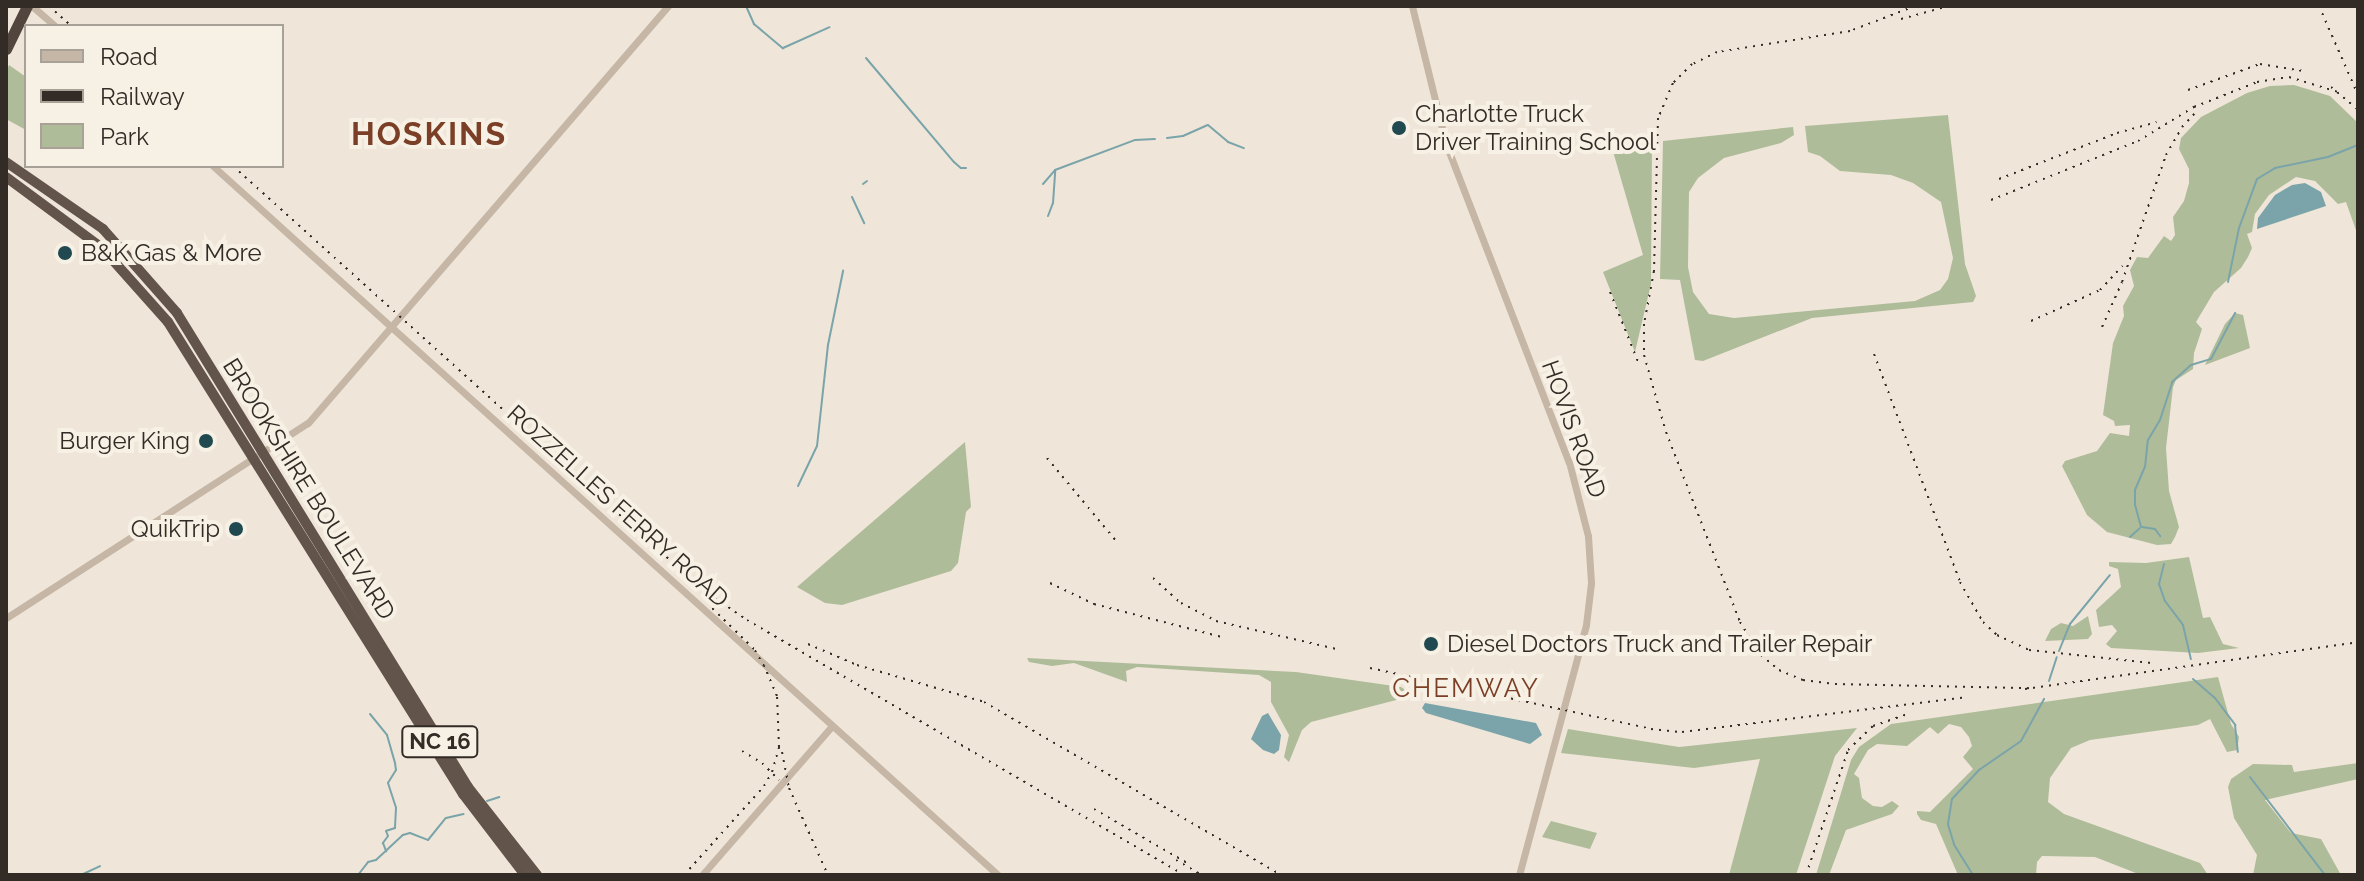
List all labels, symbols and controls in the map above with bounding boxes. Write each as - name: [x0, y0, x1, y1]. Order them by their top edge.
- legend: [24, 24, 284, 168]
- text: Road: [100, 42, 158, 71]
- text: Railway: [100, 82, 185, 111]
- place label: Charlotte Truck Driver Training School: [1415, 100, 1657, 156]
- district label: HOSKINS: [351, 115, 507, 153]
- marker: Charlotte Truck Driver Training School: [1390, 119, 1408, 137]
- text: Park: [100, 122, 149, 151]
- place label: B&K Gas & More: [81, 239, 262, 267]
- marker: B&K Gas & More: [56, 244, 74, 262]
- street label: BROOKSHIRE BOULEVARD: [217, 353, 401, 625]
- street label: HOVIS ROAD: [1536, 356, 1612, 502]
- street label: ROZZELLES FERRY ROAD: [501, 399, 735, 613]
- place label: Burger King: [59, 427, 190, 455]
- marker: Burger King: [197, 432, 215, 450]
- place label: QuikTrip: [131, 515, 220, 543]
- marker: QuikTrip: [227, 520, 245, 538]
- place label: Diesel Doctors Truck and Trailer Repair: [1447, 630, 1875, 658]
- marker: Diesel Doctors Truck and Trailer Repair: [1422, 635, 1440, 653]
- district label: CHEMWAY: [1392, 673, 1540, 705]
- road number: NC 16: [400, 724, 480, 760]

